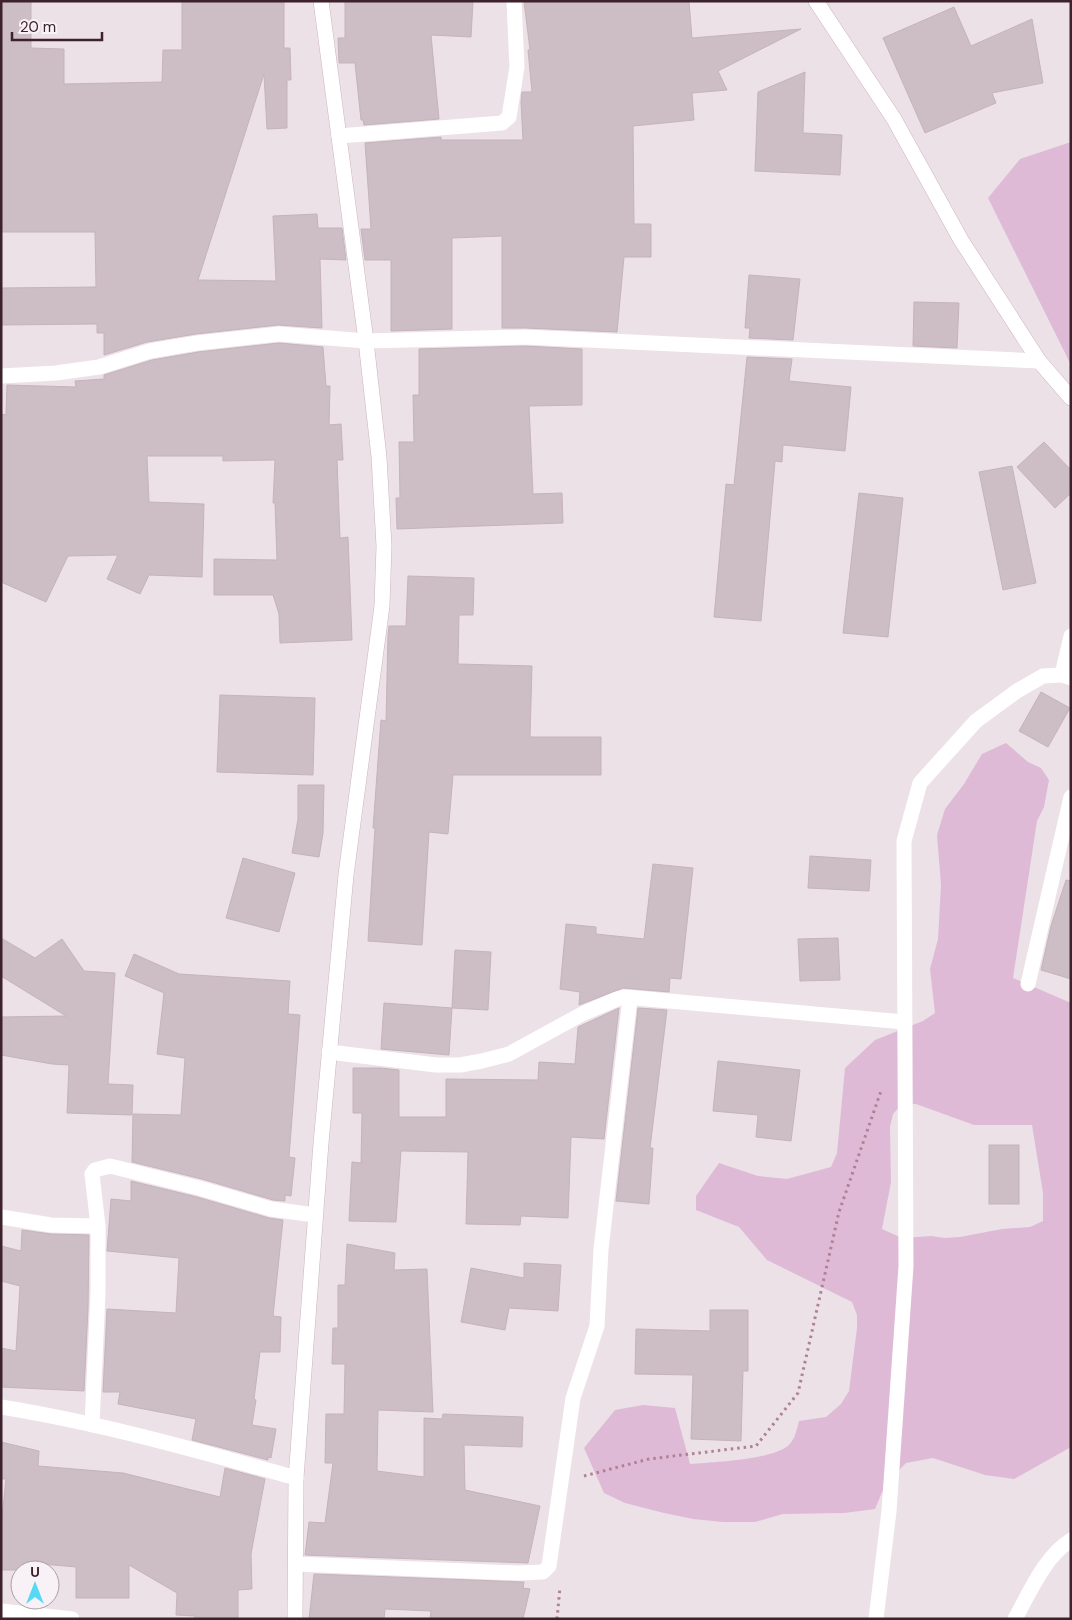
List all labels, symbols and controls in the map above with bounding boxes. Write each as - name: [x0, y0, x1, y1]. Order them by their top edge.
- scale bar: [12, 10, 102, 42]
- text: 20 m: [20, 17, 56, 37]
- north arrow: [10, 1560, 60, 1610]
- text: U: [30, 1563, 40, 1581]

